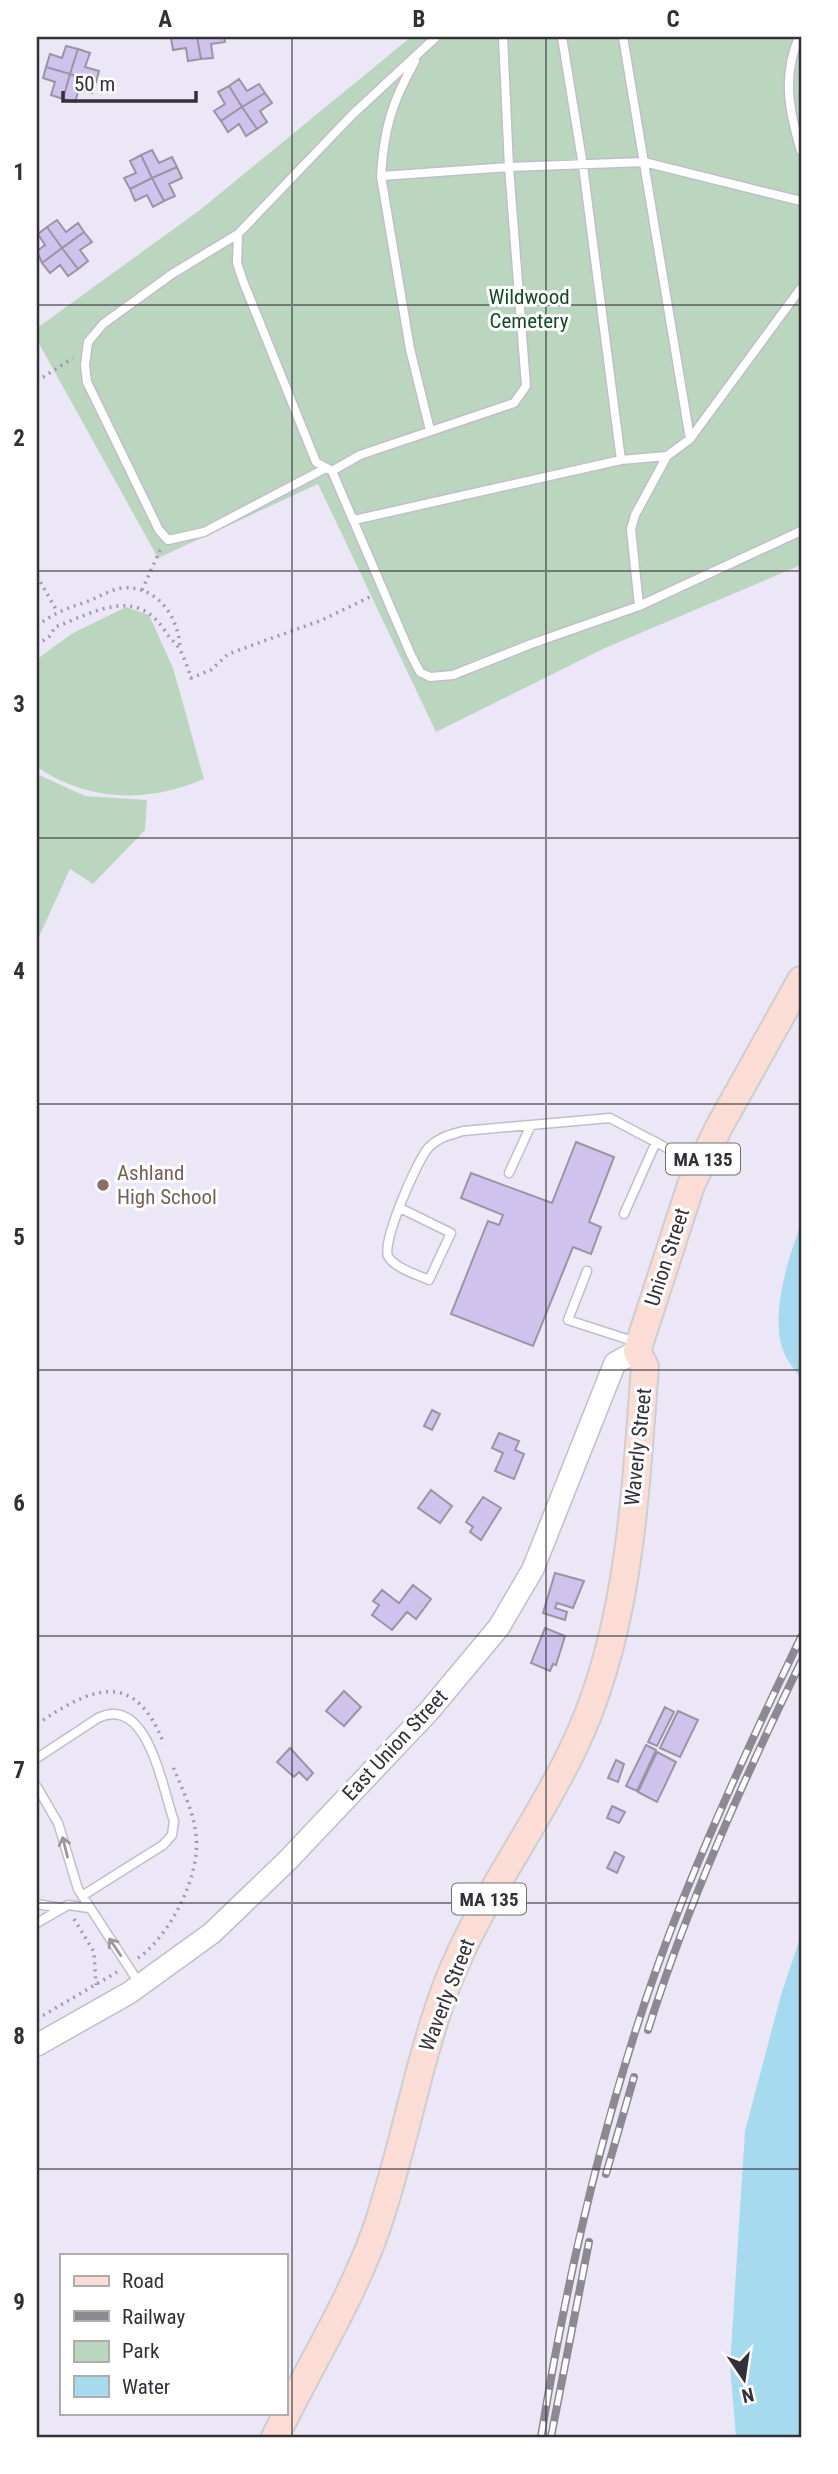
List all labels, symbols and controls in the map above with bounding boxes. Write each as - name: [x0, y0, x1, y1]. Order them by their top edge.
- text: A: [158, 6, 172, 33]
- text: B: [413, 6, 425, 33]
- text: C: [666, 6, 680, 33]
- scale bar: [63, 60, 196, 104]
- text: 50 m: [74, 72, 115, 96]
- text: 1: [13, 159, 25, 186]
- park label: Wildwood Cemetery: [488, 285, 570, 333]
- text: 2: [13, 425, 25, 452]
- text: 3: [13, 691, 25, 718]
- text: 4: [13, 958, 25, 985]
- road number: MA 135: [666, 1144, 740, 1175]
- place label: Ashland High School: [117, 1161, 217, 1209]
- marker: Ashland High School: [95, 1177, 111, 1193]
- street label: Union Street: [640, 1205, 694, 1309]
- text: 5: [13, 1224, 25, 1251]
- street label: Waverly Street: [620, 1387, 656, 1507]
- text: 6: [13, 1490, 25, 1517]
- street label: East Union Street: [338, 1685, 452, 1805]
- text: 7: [13, 1757, 25, 1784]
- one-way arrow: [58, 1836, 71, 1859]
- road number: MA 135: [452, 1884, 526, 1914]
- street label: Waverly Street: [415, 1936, 479, 2054]
- one-way arrow: [108, 1937, 122, 1957]
- text: 8: [13, 2023, 25, 2050]
- legend: [60, 2254, 287, 2414]
- text: Road: [122, 2269, 164, 2293]
- text: 9: [13, 2289, 25, 2316]
- text: Railway: [122, 2305, 185, 2329]
- text: Park: [122, 2339, 160, 2363]
- north arrow: [708, 2344, 778, 2414]
- text: Water: [122, 2375, 170, 2399]
- text: N: [739, 2383, 756, 2408]

